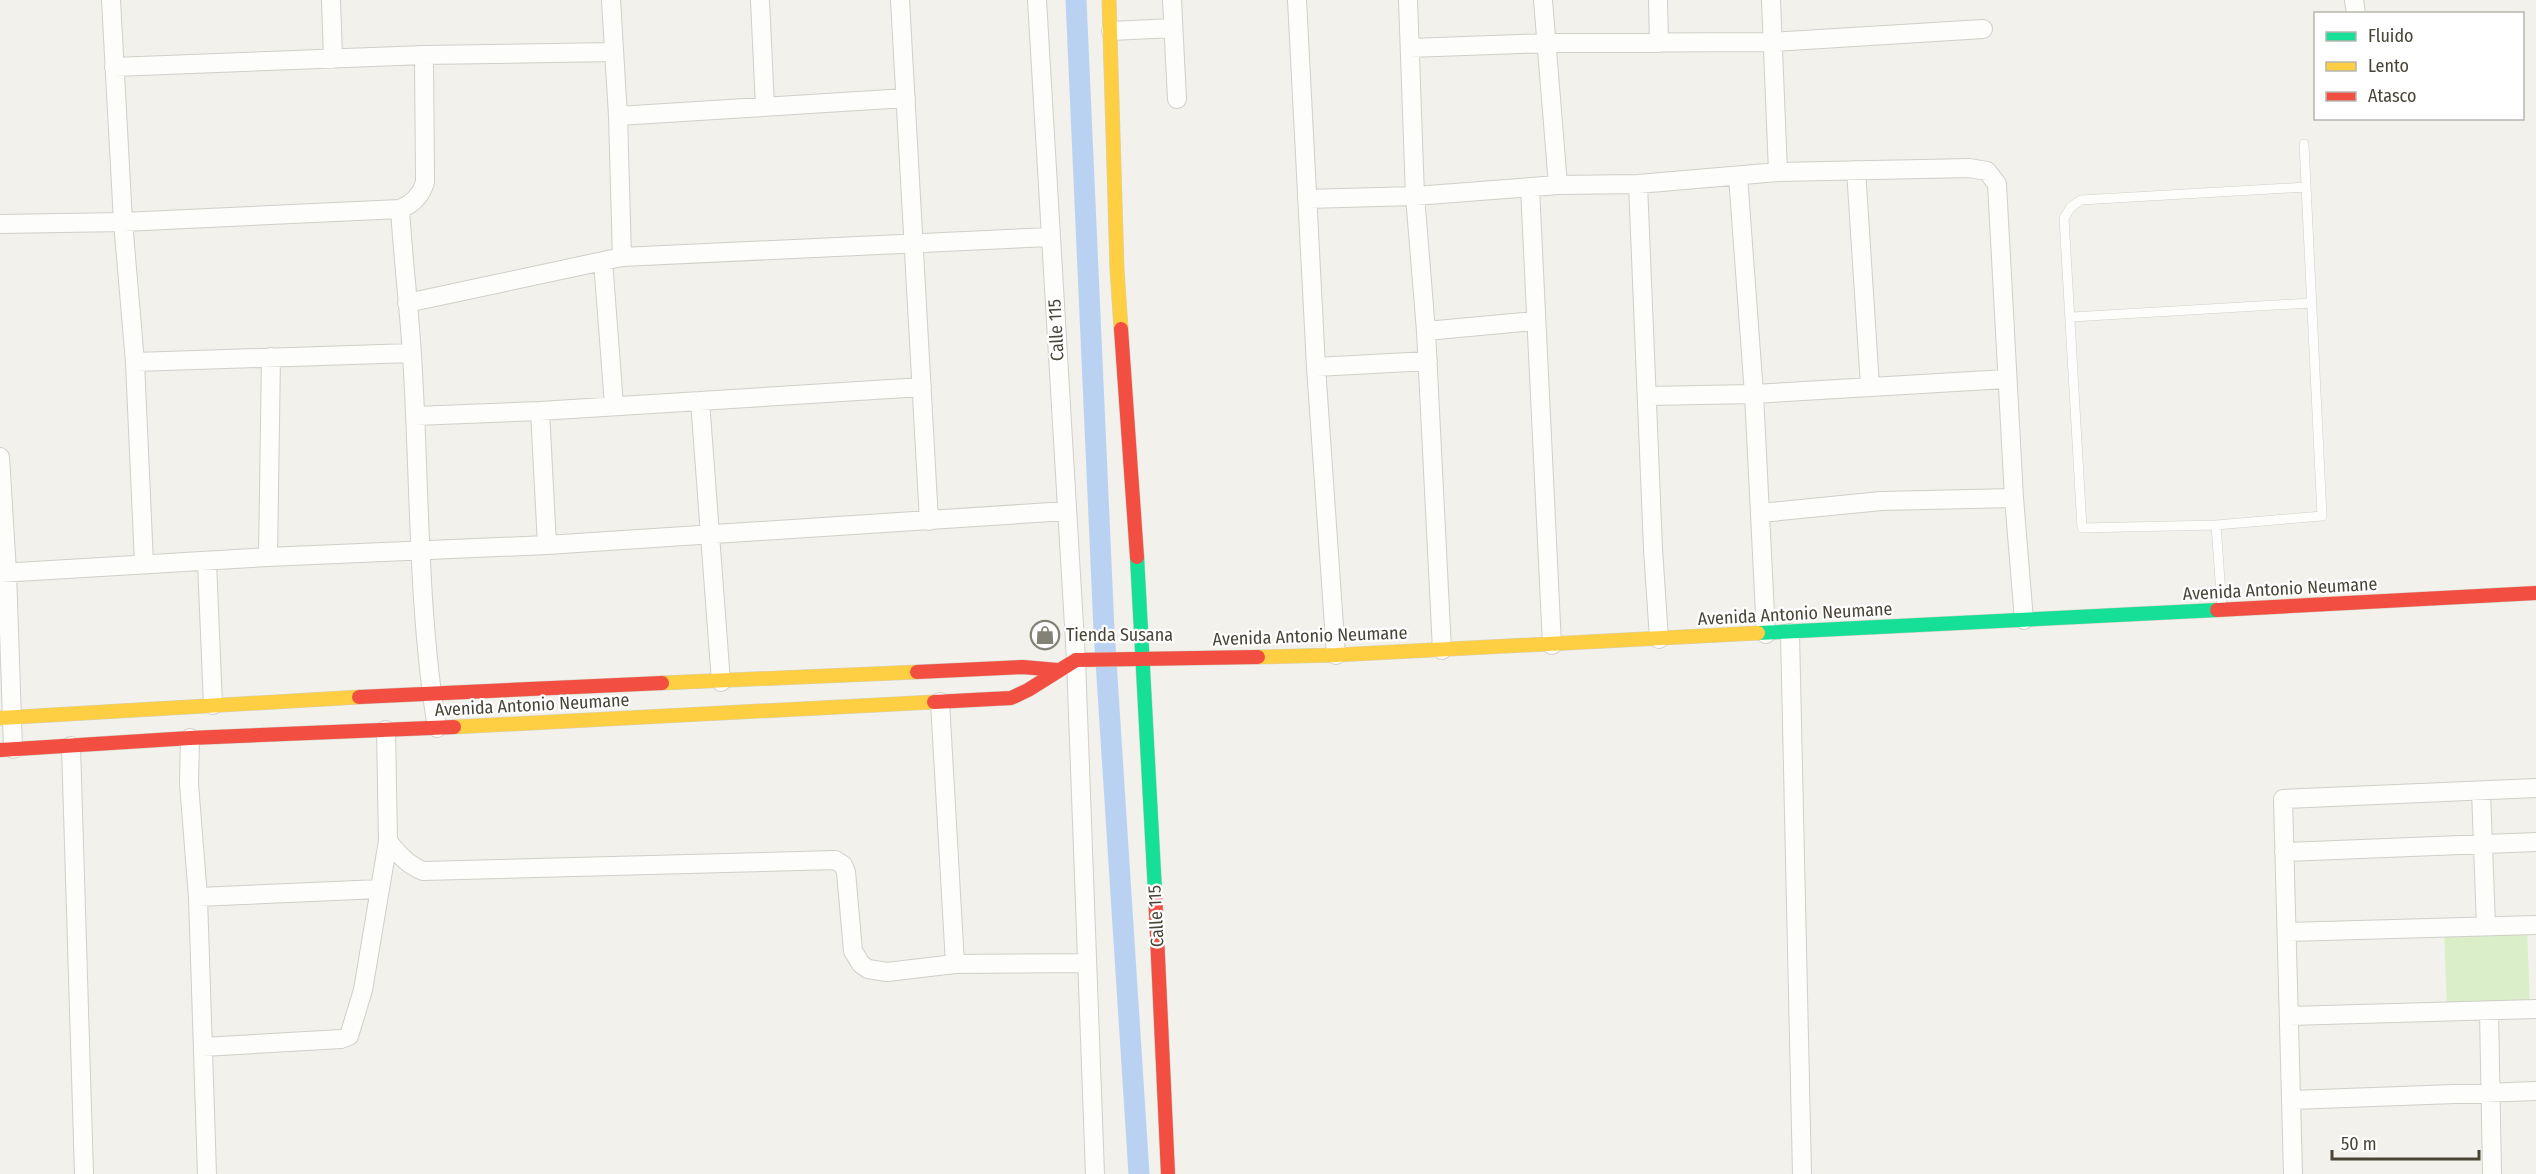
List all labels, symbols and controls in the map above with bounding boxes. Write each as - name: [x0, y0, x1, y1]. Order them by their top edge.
- legend: [2314, 12, 2524, 120]
- text: Fluido: [2368, 25, 2414, 47]
- text: Lento: [2368, 55, 2409, 77]
- text: Atasco: [2368, 85, 2416, 107]
- street label: Calle 115: [1043, 298, 1069, 362]
- street label: Avenida Antonio Neumane: [2182, 573, 2378, 605]
- street label: Avenida Antonio Neumane: [1697, 598, 1893, 630]
- shop icon: Tienda Susana: [1029, 619, 1061, 651]
- street label: Avenida Antonio Neumane: [1212, 622, 1408, 650]
- place label: Tienda Susana: [1066, 624, 1173, 646]
- street label: Avenida Antonio Neumane: [434, 689, 630, 721]
- street label: Calle 115: [1143, 884, 1169, 948]
- scale bar: [2332, 1123, 2479, 1161]
- text: 50 m: [2341, 1133, 2377, 1155]

